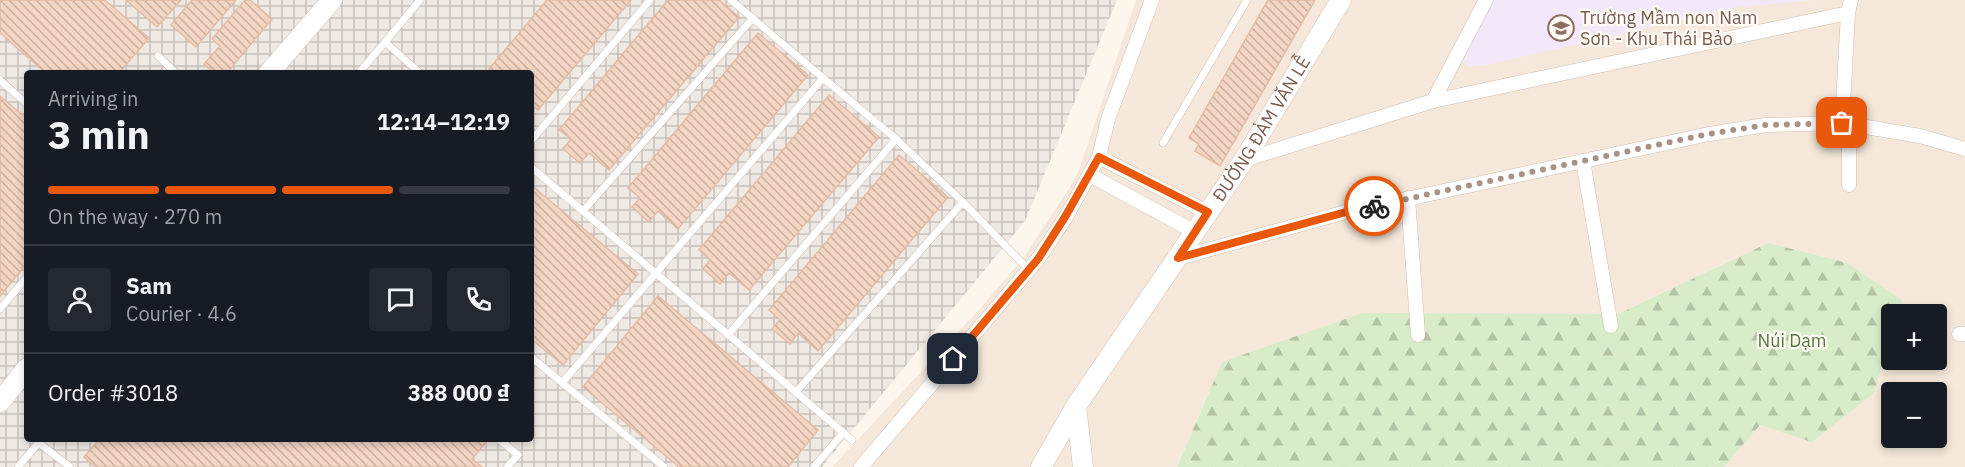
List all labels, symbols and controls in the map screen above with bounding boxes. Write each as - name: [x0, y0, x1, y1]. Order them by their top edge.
- place label: Trường Mầm non Nam Sơn - Khu Thái Bảo: [1580, 6, 1757, 50]
- school or university icon: Trường Mầm non Nam Sơn - Khu Thái Bảo: [1546, 13, 1576, 43]
- street label: ĐƯỜNG ĐÀM VĂN LỄ: [1207, 51, 1315, 206]
- text: Arriving in: [48, 85, 138, 112]
- pin: [1816, 97, 1867, 148]
- icon: bag: [1825, 106, 1858, 139]
- text: 12:14–12:19: [377, 107, 510, 136]
- text: 3 min: [48, 109, 150, 160]
- courier: [1344, 176, 1404, 236]
- icon: bike: [1358, 190, 1391, 223]
- text: On the way · 270 m: [48, 203, 222, 230]
- button: person: [48, 268, 111, 331]
- button: chat: [369, 268, 432, 331]
- button: phone: [447, 268, 510, 331]
- text: Sam: [126, 271, 172, 300]
- text: Courier · 4.6: [126, 300, 237, 327]
- map controls: [1881, 304, 1947, 448]
- button: +: [1881, 304, 1947, 370]
- park label: Núi Dạm: [1757, 329, 1827, 352]
- pin: [927, 333, 978, 384]
- icon: home: [936, 342, 969, 375]
- text: Order #3018: [48, 378, 178, 407]
- text: 388 000 ₫: [408, 378, 510, 407]
- button: −: [1881, 382, 1947, 448]

